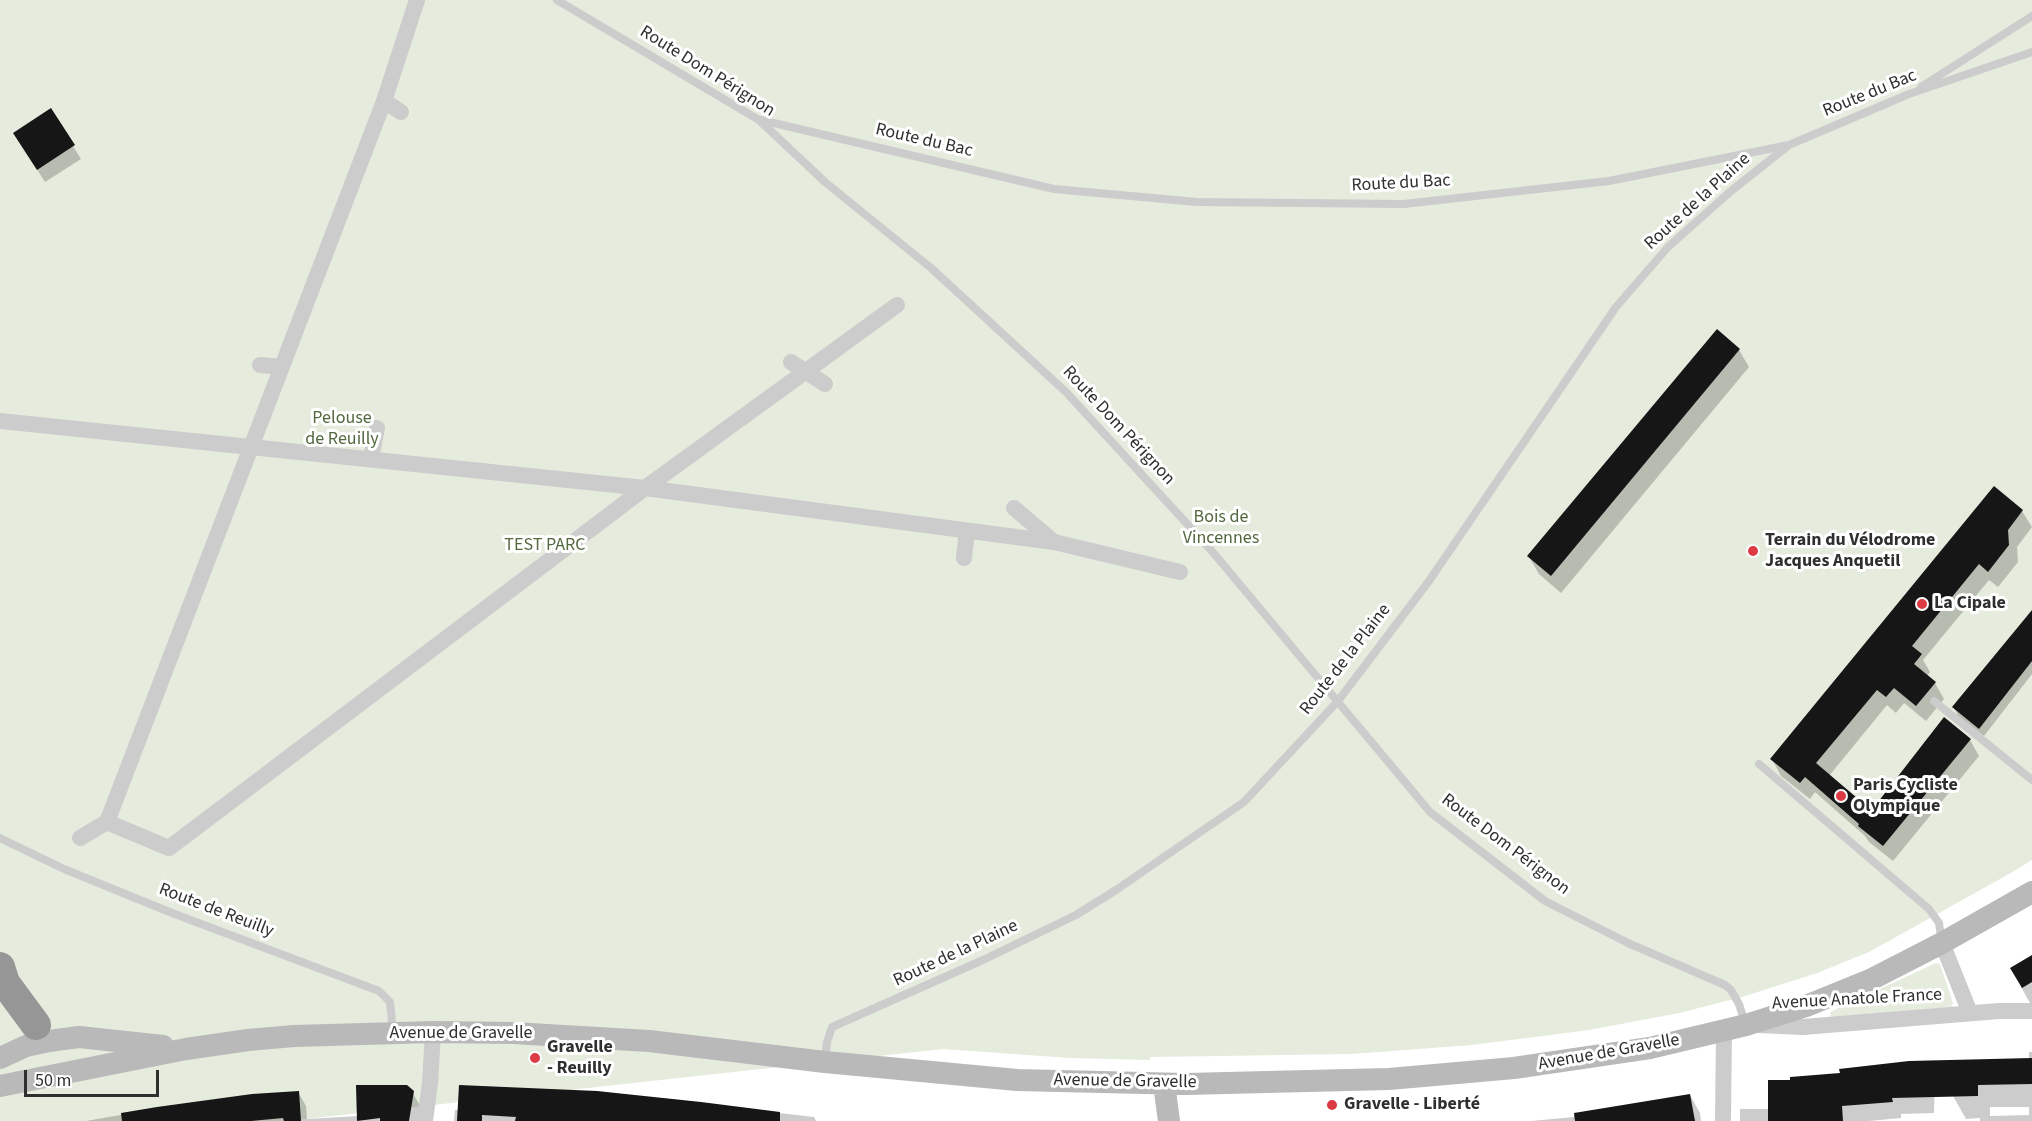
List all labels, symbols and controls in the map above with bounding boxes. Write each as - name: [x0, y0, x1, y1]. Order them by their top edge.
- street label: Route Dom Pérignon: [635, 22, 779, 122]
- street label: Route du Bac: [1820, 65, 1920, 123]
- street label: Route du Bac: [873, 119, 975, 163]
- street label: Route de la Plaine: [1641, 149, 1755, 255]
- street label: Route du Bac: [1351, 171, 1451, 197]
- street label: Route Dom Pérignon: [1057, 362, 1179, 490]
- park label: Pelouse de Reuilly: [305, 408, 379, 450]
- park label: Bois de Vincennes: [1183, 507, 1259, 550]
- place label: Terrain du Vélodrome Jacques Anquetil: [1765, 530, 1935, 572]
- park label: TEST PARC: [504, 535, 586, 557]
- marker: Terrain du Vélodrome Jacques Anquetil: [1746, 544, 1760, 558]
- place label: La Cipale: [1934, 593, 2006, 615]
- marker: La Cipale: [1915, 597, 1929, 611]
- street label: Route de la Plaine: [1296, 600, 1396, 720]
- place label: Paris Cycliste Olympique: [1853, 775, 1958, 818]
- marker: Paris Cycliste Olympique: [1834, 789, 1848, 803]
- street label: Route Dom Pérignon: [1437, 790, 1573, 900]
- street label: Route de Reuilly: [156, 879, 276, 943]
- street label: Route de la Plaine: [890, 916, 1022, 992]
- street label: Avenue Anatole France: [1771, 985, 1943, 1015]
- street label: Avenue de Gravelle: [390, 1023, 532, 1045]
- street label: Avenue de Gravelle: [1537, 1030, 1681, 1076]
- place label: Gravelle - Reuilly: [547, 1037, 613, 1080]
- marker: Gravelle - Reuilly: [528, 1051, 542, 1065]
- scale bar: [27, 1058, 162, 1096]
- text: 50 m: [35, 1068, 71, 1093]
- street label: Avenue de Gravelle: [1053, 1070, 1197, 1094]
- place label: Gravelle - Liberté: [1344, 1094, 1480, 1116]
- marker: Gravelle - Liberté: [1325, 1098, 1339, 1112]

